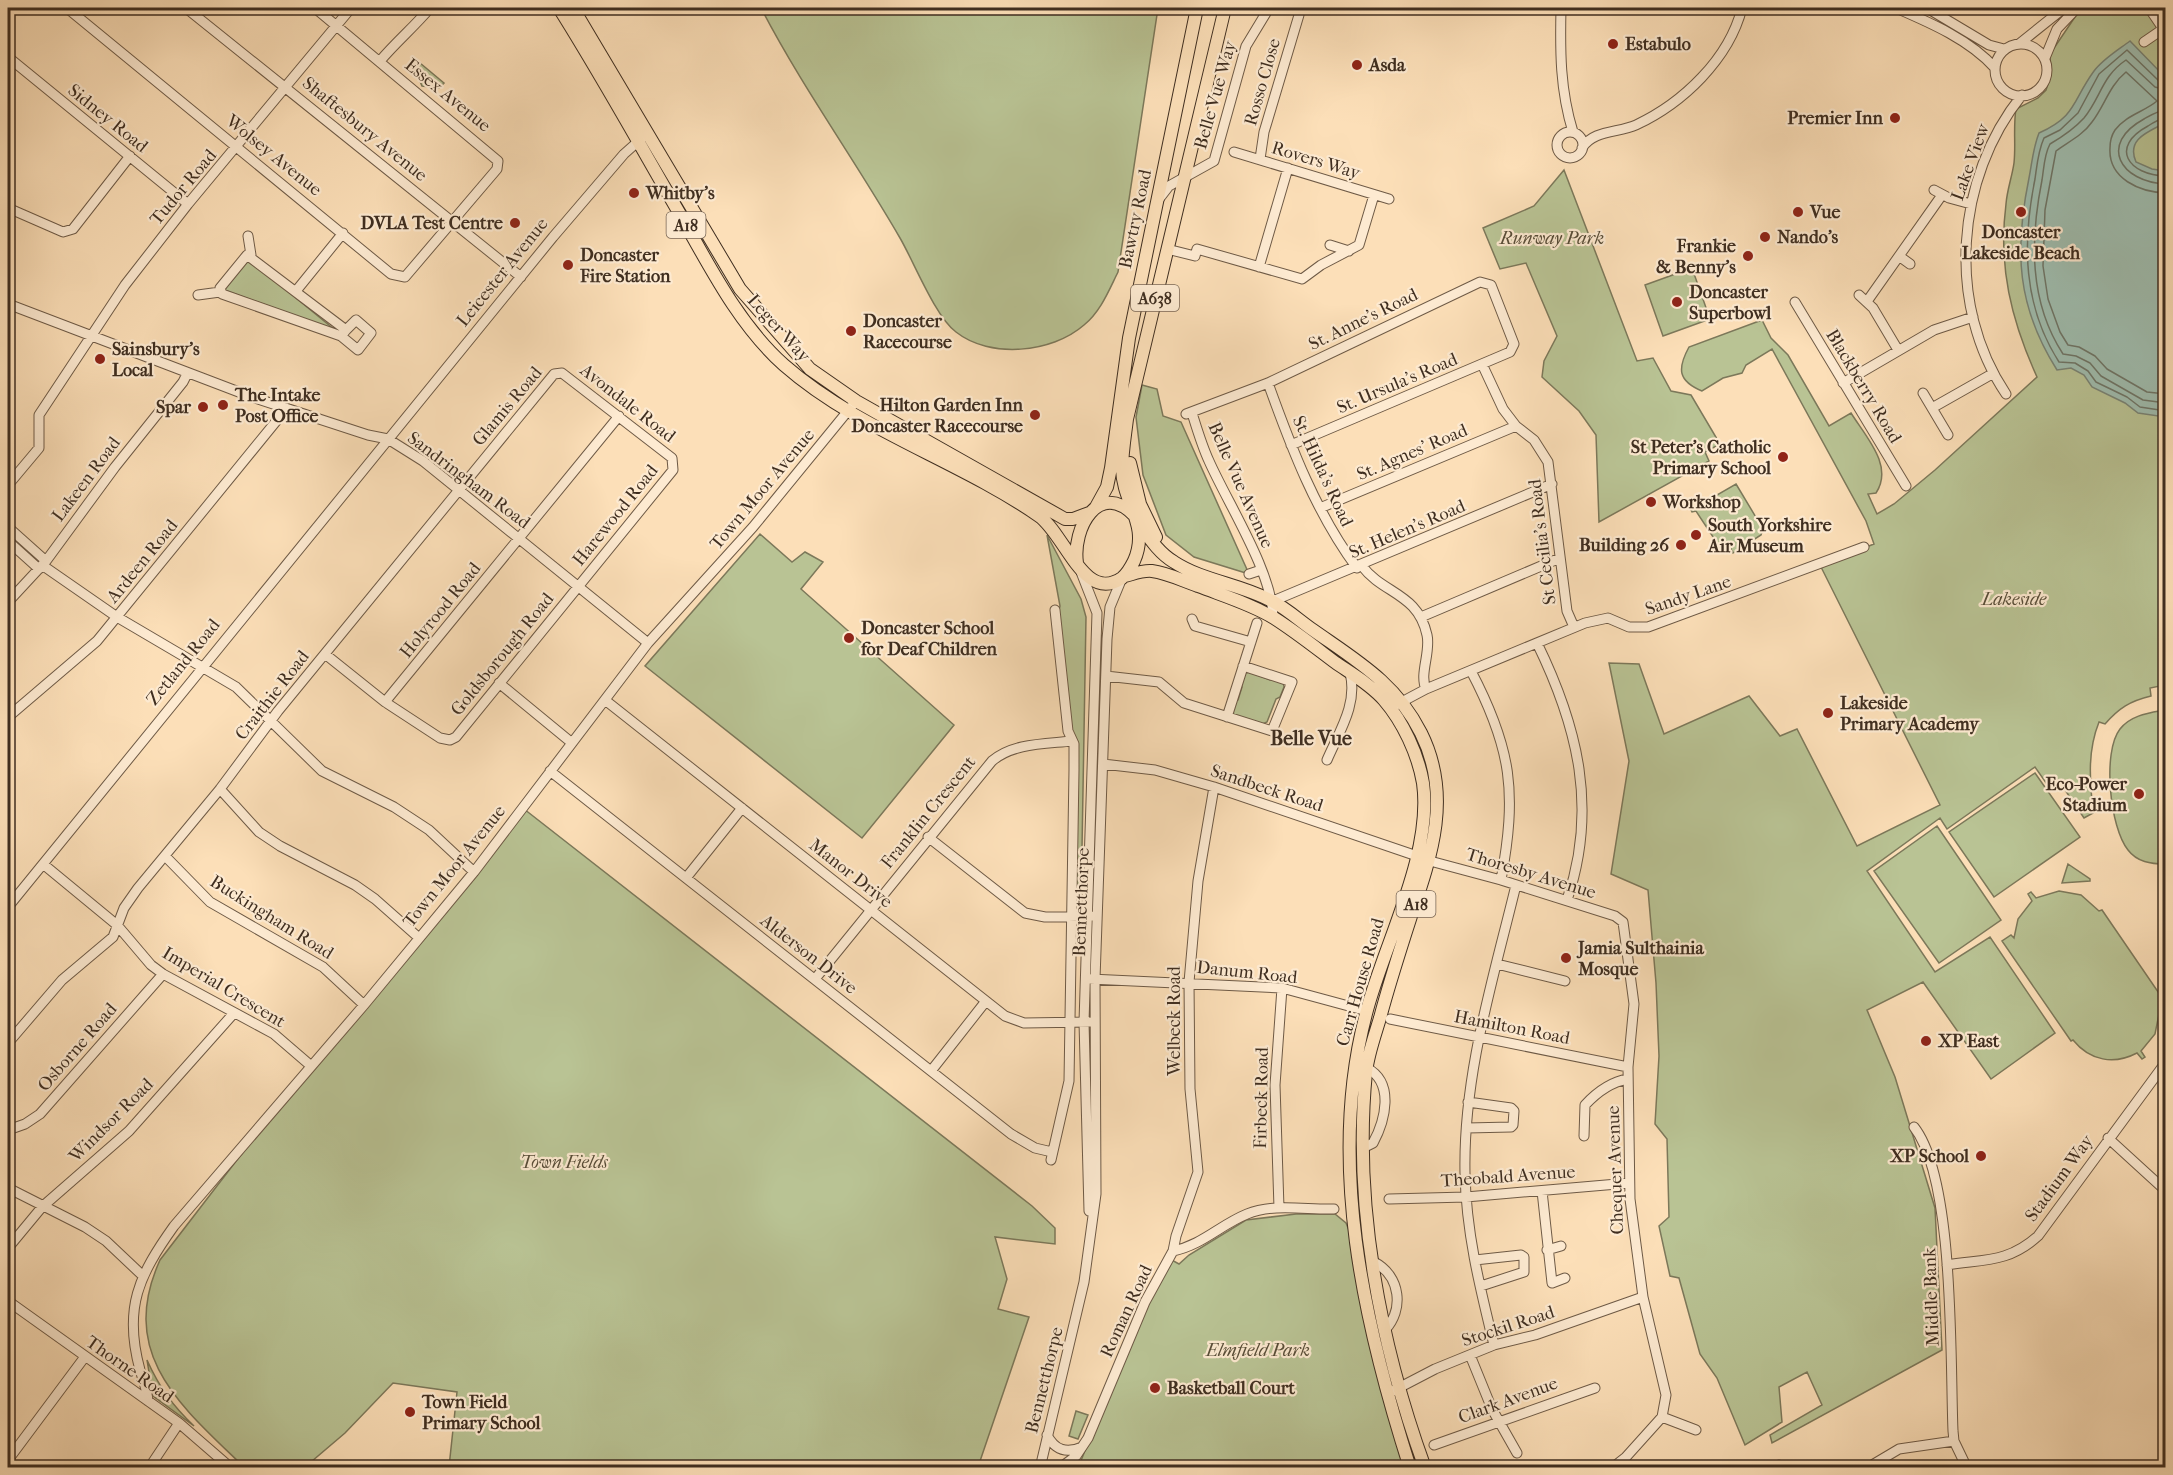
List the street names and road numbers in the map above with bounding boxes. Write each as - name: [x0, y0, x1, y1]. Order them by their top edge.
- street label: Rosso Close: [1240, 36, 1285, 128]
- street label: Belle Vue Way: [1190, 37, 1241, 152]
- street label: Essex Avenue: [401, 54, 495, 136]
- street label: Shaftesbury Avenue: [298, 73, 431, 186]
- street label: Sidney Road: [63, 80, 152, 157]
- street label: Wolsey Avenue: [221, 110, 326, 201]
- street label: Lake View: [1947, 120, 1994, 203]
- street label: Rovers Way: [1269, 137, 1364, 184]
- street label: Tudor Road: [146, 145, 221, 229]
- street label: Bawtry Road: [1115, 167, 1156, 271]
- road number: A18: [666, 212, 706, 238]
- street label: Leicester Avenue: [452, 214, 553, 331]
- street label: St. Anne's Road: [1305, 284, 1421, 355]
- road number: A638: [1131, 285, 1179, 311]
- street label: Leger Way: [743, 290, 815, 368]
- street label: Blackberry Road: [1821, 325, 1906, 447]
- street label: St. Ursula's Road: [1334, 349, 1461, 418]
- street label: Avondale Road: [575, 359, 680, 447]
- street label: Glamis Road: [468, 362, 547, 450]
- street label: St. Hilda's Road: [1288, 413, 1357, 530]
- street label: Belle Vue Avenue: [1203, 419, 1278, 551]
- street label: St. Agnes' Road: [1354, 420, 1471, 485]
- street label: Town Moor Avenue: [706, 425, 819, 554]
- street label: Sandringham Road: [403, 427, 534, 533]
- street label: Lakeen Road: [48, 433, 125, 526]
- street label: Harewood Road: [568, 460, 663, 570]
- street label: St Cecilia's Road: [1524, 478, 1561, 606]
- street label: St. Helen's Road: [1346, 495, 1469, 563]
- street label: Ardeen Road: [102, 515, 182, 608]
- street label: Holyrood Road: [395, 558, 485, 662]
- street label: Sandy Lane: [1642, 571, 1734, 620]
- street label: Goldsborough Road: [446, 589, 558, 720]
- street label: Zetland Road: [142, 615, 225, 710]
- street label: Craithie Road: [231, 646, 314, 744]
- street label: Franklin Crescent: [877, 751, 981, 873]
- street label: Sandbeck Road: [1208, 760, 1326, 817]
- street label: Town Moor Avenue: [399, 801, 510, 932]
- street label: Manor Drive: [805, 834, 896, 912]
- street label: Thoresby Avenue: [1463, 844, 1599, 903]
- street label: Bennetthorpe: [1069, 847, 1094, 957]
- street label: Buckingham Road: [206, 871, 338, 964]
- road number: A18: [1396, 891, 1436, 917]
- street label: Alderson Drive: [755, 910, 861, 999]
- street label: Carr House Road: [1332, 915, 1389, 1049]
- street label: Imperial Crescent: [159, 942, 289, 1033]
- street label: Danum Road: [1195, 957, 1299, 988]
- street label: Welbeck Road: [1164, 966, 1185, 1077]
- street label: Osborne Road: [33, 999, 122, 1096]
- street label: Hamilton Road: [1452, 1006, 1572, 1049]
- street label: Firbeck Road: [1250, 1047, 1273, 1149]
- street label: Windsor Road: [64, 1074, 158, 1167]
- street label: Chequer Avenue: [1603, 1105, 1628, 1235]
- street label: Stadium Way: [2021, 1130, 2099, 1226]
- street label: Theobald Avenue: [1440, 1161, 1576, 1192]
- street label: Middle Bank: [1919, 1247, 1944, 1347]
- street label: Roman Road: [1096, 1261, 1157, 1361]
- street label: Stockil Road: [1459, 1302, 1557, 1351]
- street label: Bennetthorpe: [1021, 1325, 1068, 1436]
- street label: Thorne Road: [82, 1331, 178, 1407]
- street label: Clark Avenue: [1456, 1373, 1561, 1428]

